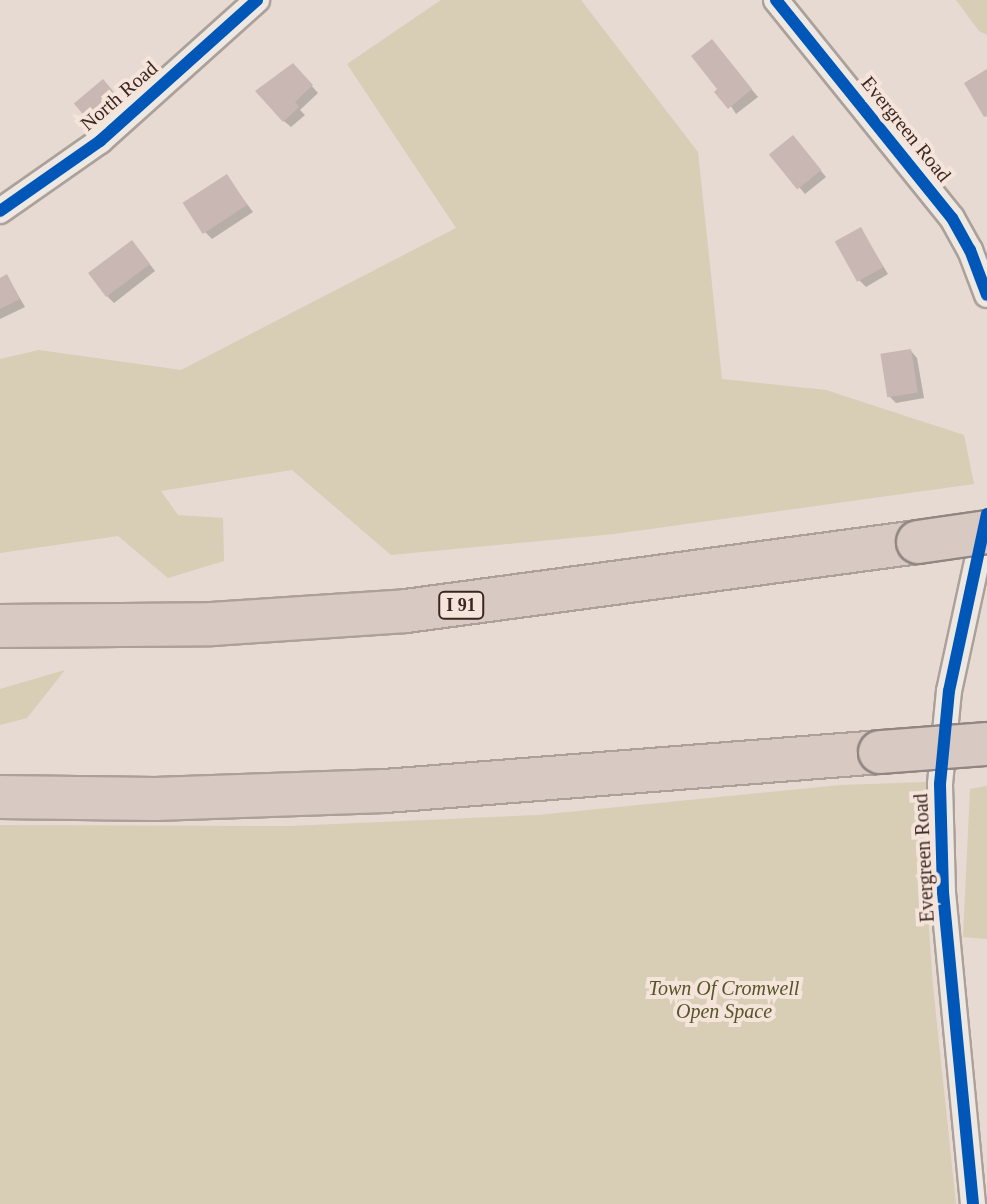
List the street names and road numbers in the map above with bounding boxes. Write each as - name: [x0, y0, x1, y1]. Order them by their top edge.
- street label: North Road: [76, 56, 162, 136]
- street label: Evergreen Road: [856, 71, 956, 187]
- road number: I 91: [437, 591, 485, 619]
- street label: Evergreen Road: [909, 793, 939, 923]

